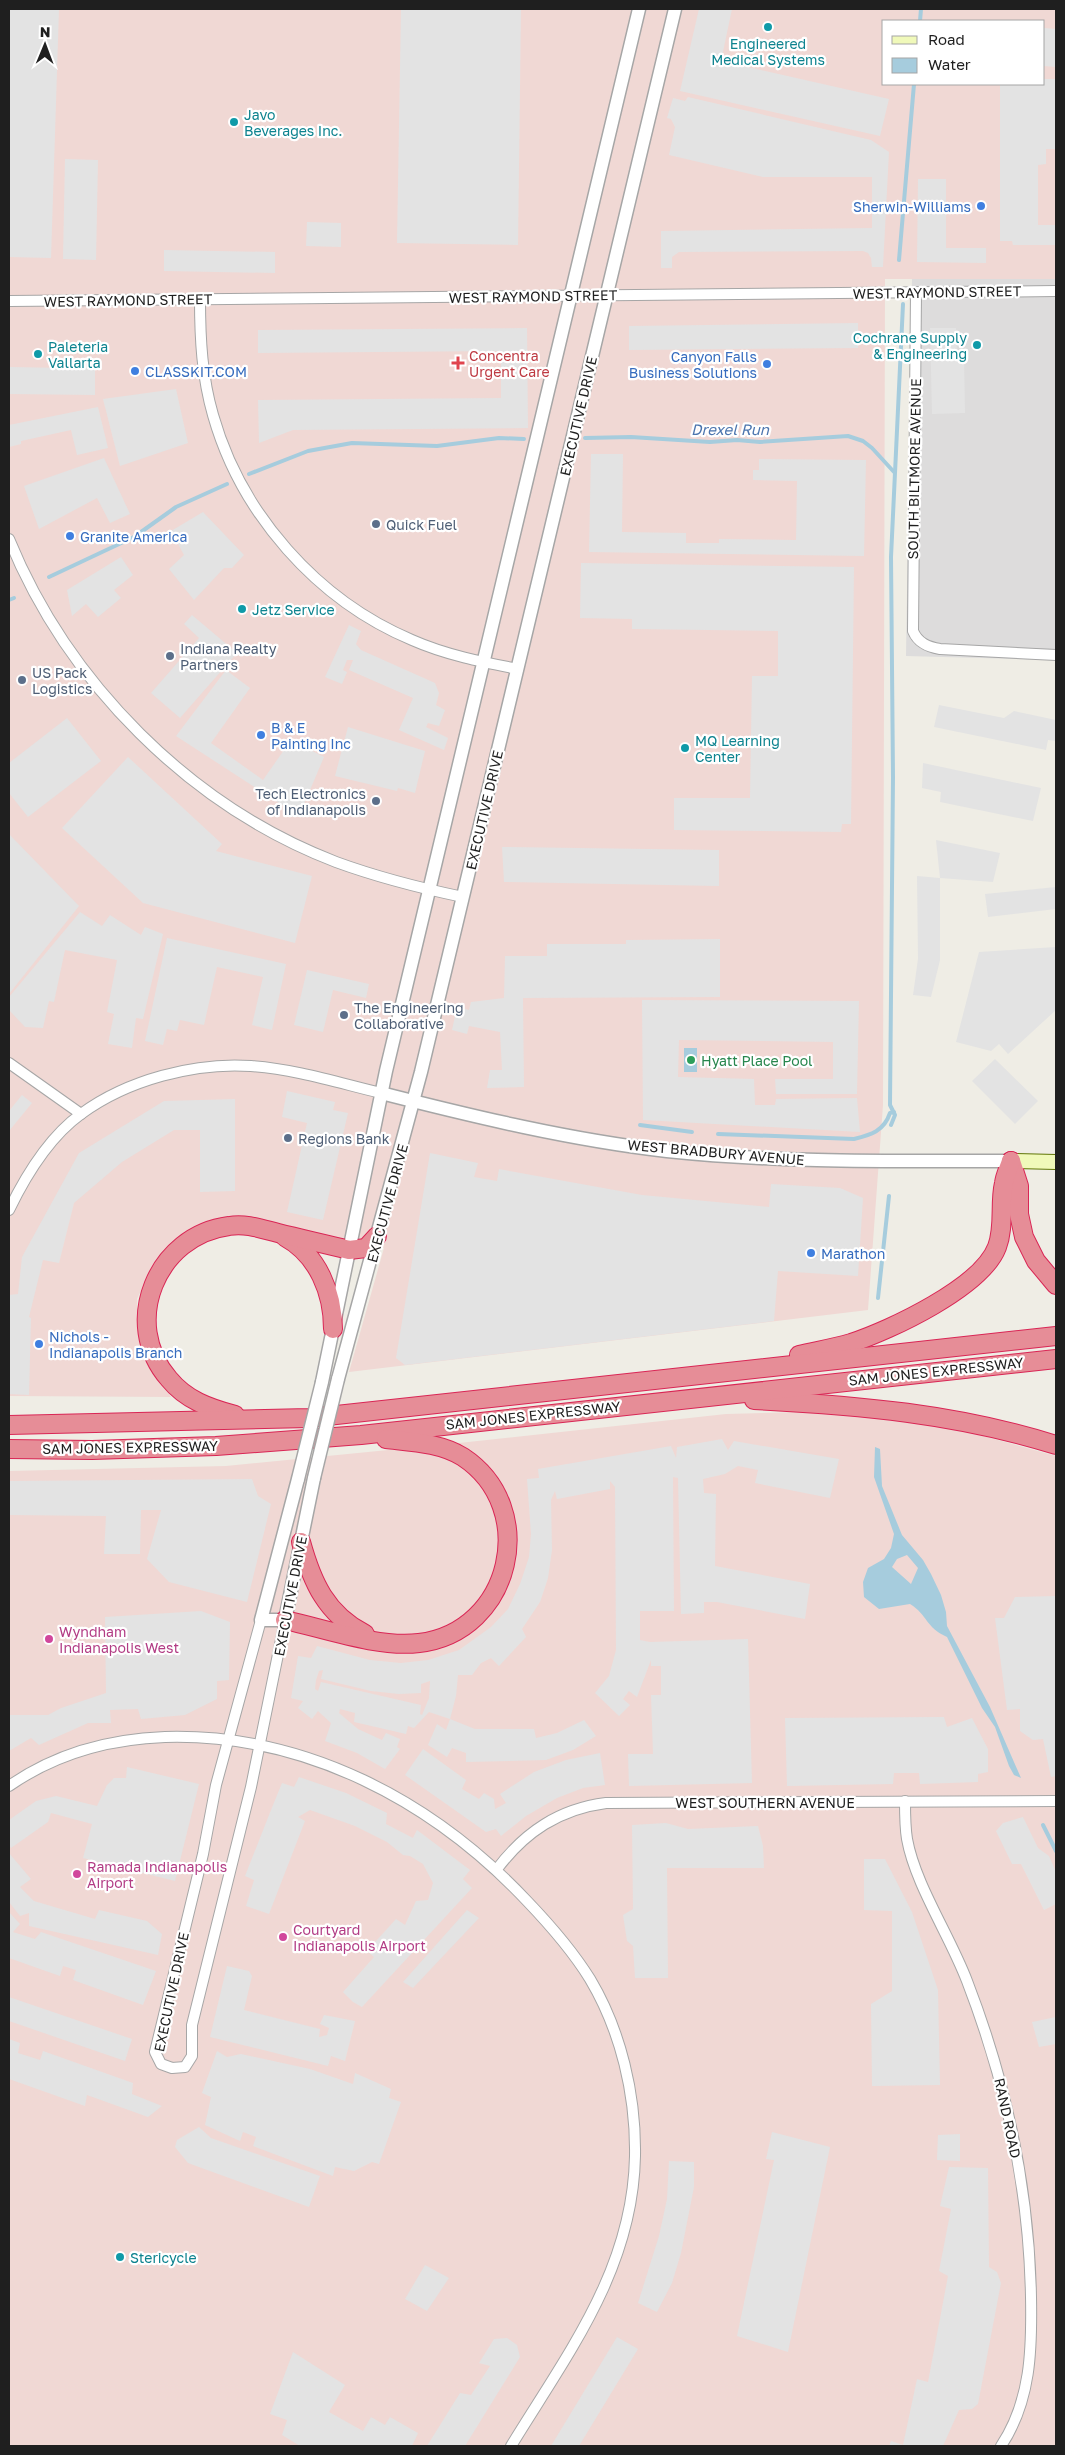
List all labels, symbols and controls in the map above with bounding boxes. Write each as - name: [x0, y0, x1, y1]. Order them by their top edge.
- north arrow: [20, 20, 70, 70]
- legend: [882, 20, 1045, 85]
- marker: Engineered Medical Systems: [762, 21, 774, 33]
- text: N: [40, 23, 51, 40]
- text: Road: [928, 30, 965, 48]
- place label: Engineered Medical Systems: [711, 35, 825, 68]
- text: Water: [928, 55, 971, 73]
- place label: Javo Beverages Inc.: [244, 106, 342, 139]
- marker: Javo Beverages Inc.: [228, 116, 240, 128]
- place label: Sherwin-Williams: [853, 198, 971, 215]
- marker: Sherwin-Williams: [975, 200, 987, 212]
- street label: WEST RAYMOND STREET: [853, 282, 1022, 302]
- street label: WEST RAYMOND STREET: [449, 286, 618, 306]
- street label: WEST RAYMOND STREET: [44, 290, 213, 310]
- place label: Cochrane Supply & Engineering: [853, 329, 967, 362]
- place label: Paleteria Vallarta: [48, 338, 108, 371]
- marker: Cochrane Supply & Engineering: [971, 339, 983, 351]
- place label: Concentra Urgent Care: [469, 347, 550, 380]
- marker: Paleteria Vallarta: [32, 348, 44, 360]
- place label: Canyon Falls Business Solutions: [629, 348, 757, 381]
- street label: EXECUTIVE DRIVE: [556, 355, 600, 477]
- marker: Concentra Urgent Care: [451, 356, 465, 370]
- marker: Canyon Falls Business Solutions: [761, 358, 773, 370]
- place label: CLASSKIT.COM: [145, 363, 247, 380]
- marker: CLASSKIT.COM: [129, 365, 141, 377]
- street label: SOUTH BILTMORE AVENUE: [904, 378, 924, 560]
- water label: Drexel Run: [691, 420, 770, 438]
- place label: Quick Fuel: [386, 516, 457, 533]
- marker: Quick Fuel: [370, 518, 382, 530]
- place label: Granite America: [80, 528, 187, 545]
- marker: Granite America: [64, 530, 76, 542]
- place label: Jetz Service: [252, 601, 335, 618]
- marker: Jetz Service: [236, 603, 248, 615]
- place label: Indiana Realty Partners: [180, 640, 277, 673]
- marker: Indiana Realty Partners: [164, 650, 176, 662]
- place label: US Pack Logistics: [32, 664, 92, 697]
- marker: US Pack Logistics: [16, 674, 28, 686]
- place label: B & E Painting Inc: [271, 719, 351, 752]
- marker: B & E Painting Inc: [255, 729, 267, 741]
- place label: MQ Learning Center: [695, 732, 780, 765]
- marker: MQ Learning Center: [679, 742, 691, 754]
- street label: EXECUTIVE DRIVE: [462, 749, 506, 871]
- place label: Tech Electronics of Indianapolis: [255, 785, 366, 818]
- marker: Tech Electronics of Indianapolis: [370, 795, 382, 807]
- place label: The Engineering Collaborative: [354, 999, 464, 1032]
- marker: The Engineering Collaborative: [338, 1009, 350, 1021]
- place label: Hyatt Place Pool: [701, 1052, 813, 1069]
- marker: Hyatt Place Pool: [685, 1054, 697, 1066]
- place label: Regions Bank: [298, 1130, 390, 1147]
- marker: Regions Bank: [282, 1132, 294, 1144]
- street label: WEST BRADBURY AVENUE: [627, 1136, 805, 1168]
- street label: EXECUTIVE DRIVE: [363, 1142, 411, 1264]
- place label: Marathon: [821, 1245, 885, 1262]
- marker: Marathon: [805, 1247, 817, 1259]
- place label: Nichols - Indianapolis Branch: [49, 1328, 182, 1361]
- marker: Nichols - Indianapolis Branch: [33, 1338, 45, 1350]
- street label: SAM JONES EXPRESSWAY: [848, 1353, 1024, 1389]
- street label: SAM JONES EXPRESSWAY: [445, 1397, 621, 1433]
- street label: SAM JONES EXPRESSWAY: [42, 1437, 218, 1457]
- street label: EXECUTIVE DRIVE: [270, 1534, 310, 1658]
- place label: Wyndham Indianapolis West: [59, 1623, 179, 1656]
- marker: Wyndham Indianapolis West: [43, 1633, 55, 1645]
- street label: WEST SOUTHERN AVENUE: [675, 1794, 855, 1811]
- place label: Ramada Indianapolis Airport: [87, 1858, 227, 1891]
- marker: Ramada Indianapolis Airport: [71, 1868, 83, 1880]
- place label: Courtyard Indianapolis Airport: [293, 1921, 426, 1954]
- street label: EXECUTIVE DRIVE: [150, 1931, 192, 2053]
- marker: Courtyard Indianapolis Airport: [277, 1931, 289, 1943]
- street label: RAND ROAD: [991, 2076, 1025, 2160]
- place label: Stericycle: [130, 2249, 197, 2266]
- marker: Stericycle: [114, 2251, 126, 2263]

